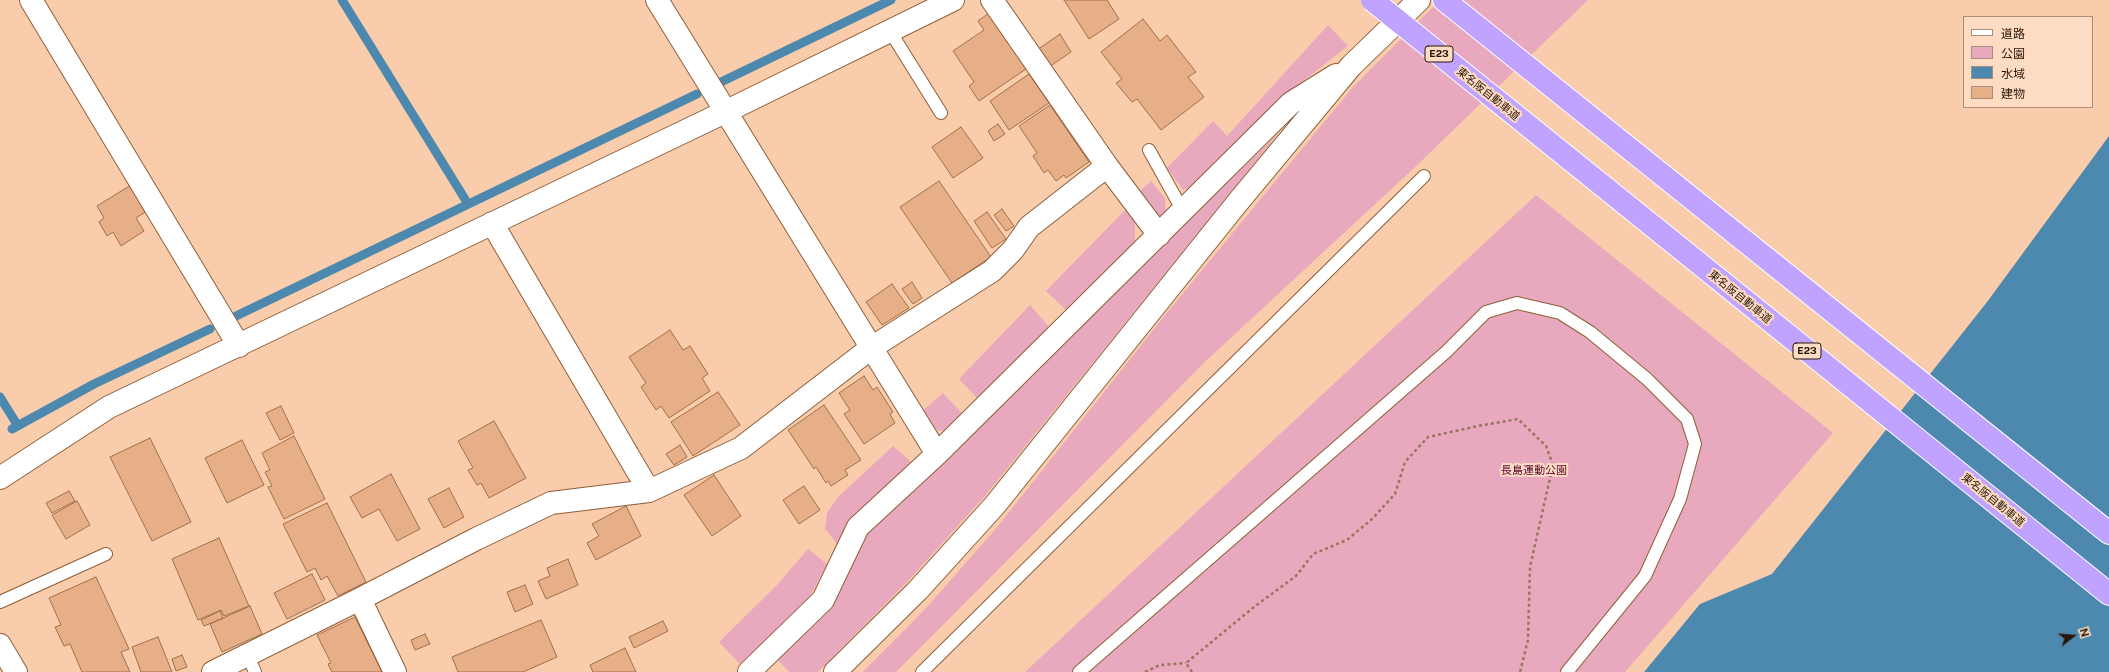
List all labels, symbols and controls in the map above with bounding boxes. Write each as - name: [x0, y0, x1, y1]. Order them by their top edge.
- legend: [1963, 16, 2093, 108]
- text: 道路: [2001, 27, 2025, 41]
- road number: E23: [1425, 46, 1453, 62]
- text: 公園: [2001, 47, 2025, 61]
- street label: 東名阪自動車道: [1454, 65, 1522, 123]
- text: 水域: [2001, 67, 2025, 81]
- text: 建物: [2001, 87, 2025, 101]
- street label: 東名阪自動車道: [1706, 268, 1774, 326]
- road number: E23: [1793, 343, 1821, 359]
- park label: 長島運動公園: [1501, 464, 1567, 478]
- street label: 東名阪自動車道: [1959, 471, 2027, 529]
- north arrow: [2053, 616, 2093, 656]
- text: N: [2077, 627, 2091, 638]

